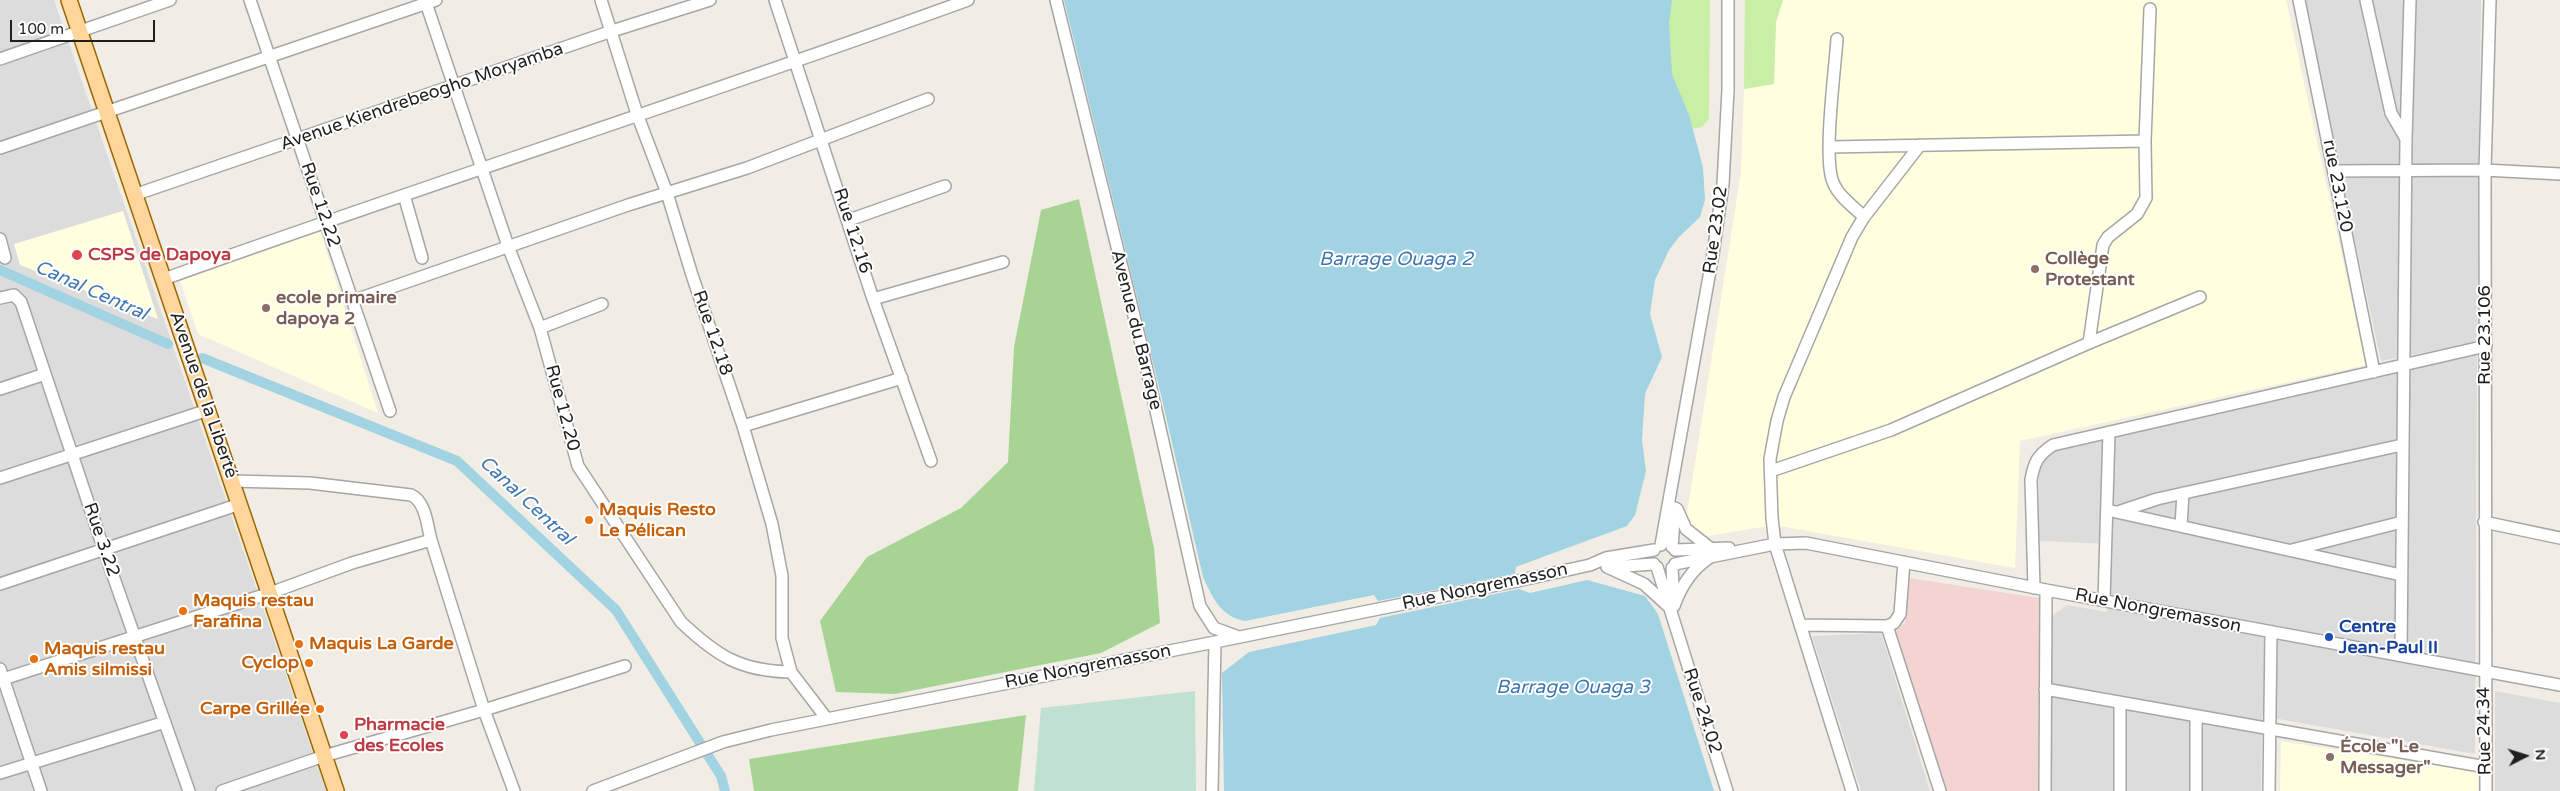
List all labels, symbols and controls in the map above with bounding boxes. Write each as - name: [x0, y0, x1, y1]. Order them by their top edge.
- scale bar: [12, 10, 158, 42]
- text: 100 m: [18, 20, 64, 38]
- street label: Avenue Kiendrebeogho Moryamba: [278, 38, 566, 156]
- street label: rue 23.120: [2317, 138, 2357, 234]
- street label: Rue 12.22: [295, 160, 345, 250]
- street label: Rue 23.02: [1699, 185, 1733, 275]
- street label: Rue 12.16: [828, 186, 876, 276]
- place label: CSPS de Dapoya: [88, 244, 231, 266]
- marker: CSPS de Dapoya: [70, 248, 84, 262]
- street label: Avenue du Barrage: [1106, 248, 1166, 412]
- place label: Collège Protestant: [2045, 248, 2135, 290]
- water label: Barrage Ouaga 2: [1319, 249, 1473, 271]
- water label: Canal Central: [31, 256, 151, 326]
- marker: Collège Protestant: [2029, 263, 2041, 275]
- street label: Rue 23.106: [2474, 285, 2496, 385]
- place label: ecole primaire dapoya 2: [276, 287, 397, 330]
- street label: Rue 12.18: [687, 288, 737, 378]
- marker: ecole primaire dapoya 2: [260, 302, 272, 314]
- street label: Avenue de la Liberté: [164, 309, 242, 481]
- street label: Rue 12.20: [540, 362, 584, 454]
- water label: Canal Central: [474, 451, 578, 551]
- place label: Maquis Resto Le Pélican: [599, 499, 716, 542]
- street label: Rue 3.22: [78, 500, 124, 580]
- marker: Maquis Resto Le Pélican: [583, 514, 595, 526]
- street label: Rue Nongremasson: [1400, 559, 1570, 615]
- street label: Rue Nongremasson: [2073, 584, 2243, 638]
- place label: Maquis restau Farafina: [193, 590, 314, 632]
- marker: Maquis restau Farafina: [177, 605, 189, 617]
- place label: Centre Jean-Paul II: [2339, 616, 2438, 659]
- marker: Centre Jean-Paul II: [2323, 631, 2335, 643]
- place label: Maquis La Garde: [309, 633, 454, 655]
- place label: Maquis restau Amis silmissi: [44, 638, 165, 681]
- marker: Maquis La Garde: [293, 638, 305, 650]
- street label: Rue Nongremasson: [1003, 640, 1173, 694]
- place label: Cyclop: [241, 652, 299, 674]
- marker: Maquis restau Amis silmissi: [28, 653, 40, 665]
- marker: Cyclop: [303, 657, 315, 669]
- street label: Rue 24.02: [1678, 666, 1726, 756]
- water label: Barrage Ouaga 3: [1496, 677, 1650, 699]
- street label: Rue 24.34: [2473, 687, 2497, 775]
- place label: Carpe Grillée: [200, 698, 310, 720]
- marker: Carpe Grillée: [314, 703, 326, 715]
- place label: Pharmacie des Ecoles: [354, 714, 445, 756]
- marker: Pharmacie des Ecoles: [338, 729, 350, 741]
- north arrow: [2500, 731, 2550, 781]
- place label: École "Le Messager": [2340, 736, 2431, 779]
- text: N: [2531, 748, 2549, 761]
- marker: École "Le Messager": [2324, 751, 2336, 763]

